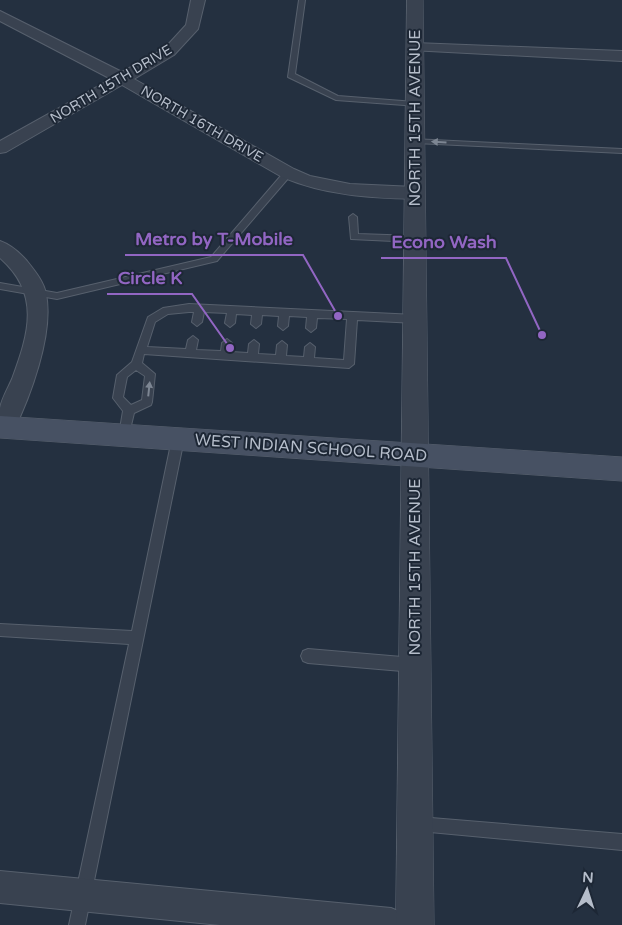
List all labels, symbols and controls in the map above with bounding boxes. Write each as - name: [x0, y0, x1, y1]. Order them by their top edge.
- street label: NORTH 15TH AVENUE: [405, 29, 425, 207]
- street label: NORTH 15TH DRIVE: [47, 41, 175, 127]
- street label: NORTH 16TH DRIVE: [138, 82, 266, 166]
- one-way arrow: [431, 138, 447, 146]
- callout: Metro by T-Mobile: [125, 222, 303, 255]
- callout: Econo Wash: [381, 225, 506, 258]
- text: Metro by T-Mobile: [135, 228, 293, 250]
- text: Econo Wash: [391, 231, 497, 253]
- callout: Circle K: [107, 261, 192, 294]
- text: Circle K: [118, 267, 182, 289]
- one-way arrow: [145, 381, 153, 397]
- street label: WEST INDIAN SCHOOL ROAD: [194, 430, 428, 466]
- street label: NORTH 15TH AVENUE: [405, 478, 425, 656]
- north arrow: [562, 865, 612, 915]
- text: N: [582, 869, 594, 886]

